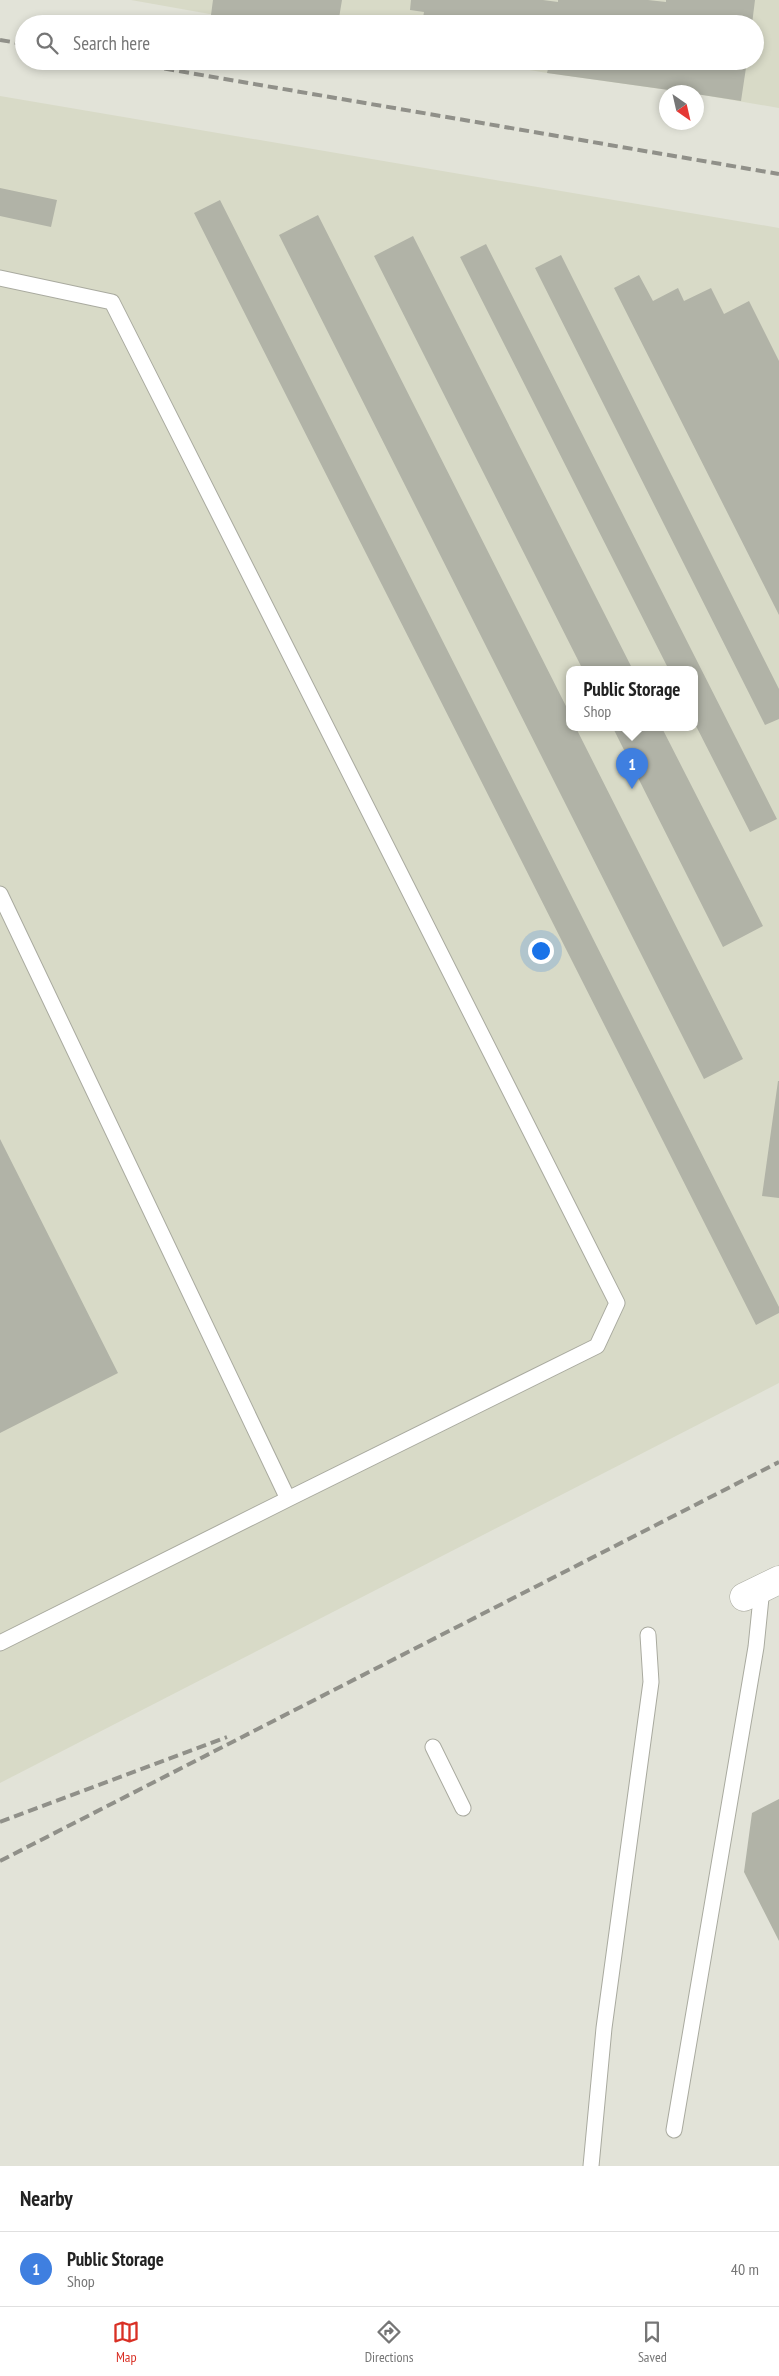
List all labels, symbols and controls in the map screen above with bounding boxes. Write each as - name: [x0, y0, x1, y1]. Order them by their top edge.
- search box: [15, 15, 764, 70]
- icon: search: [33, 29, 61, 57]
- text: Search here: [73, 31, 150, 55]
- north arrow: [659, 85, 704, 130]
- popup: [566, 666, 698, 731]
- text: Public Storage: [584, 677, 680, 701]
- text: Shop: [584, 701, 611, 721]
- pin: 1: [616, 748, 648, 789]
- your location: [528, 938, 554, 964]
- text: Nearby: [20, 2185, 73, 2212]
- text: Public Storage: [67, 2247, 164, 2271]
- text: 1: [32, 2259, 40, 2279]
- text: 40 m: [731, 2259, 759, 2279]
- text: Shop: [67, 2271, 95, 2291]
- tab: Map: [112, 2318, 140, 2366]
- tab: Directions: [365, 2318, 413, 2366]
- tab: Saved: [638, 2318, 667, 2366]

